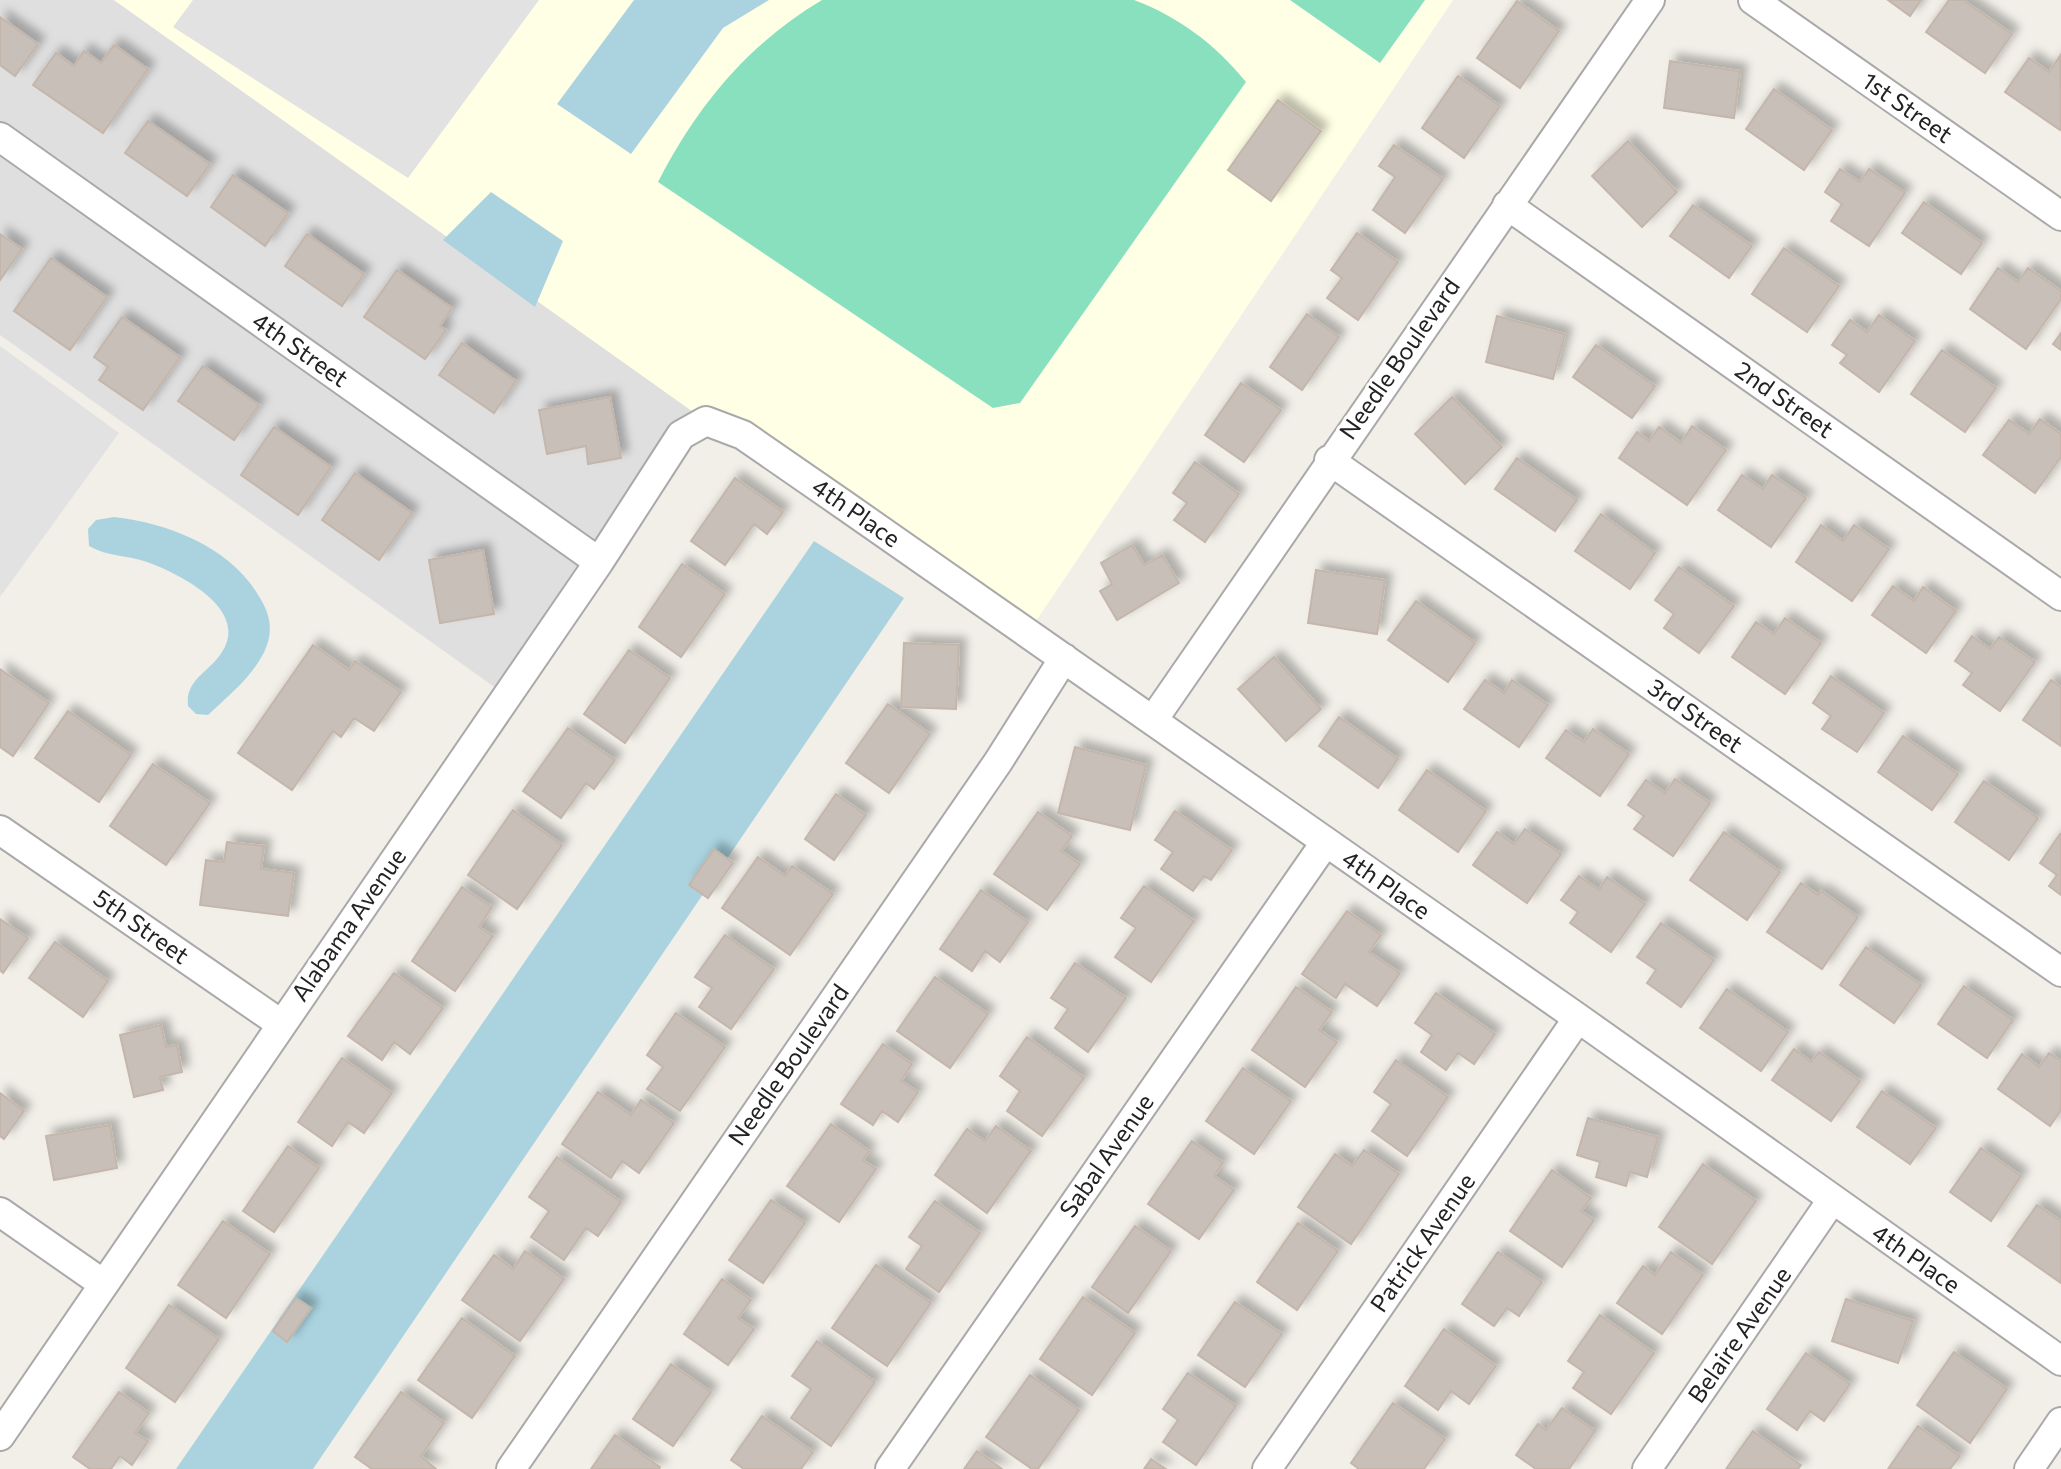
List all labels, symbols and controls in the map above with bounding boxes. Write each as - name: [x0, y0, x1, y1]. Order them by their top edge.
- street label: 1st Street: [1857, 65, 1959, 148]
- street label: Needle Boulevard: [1332, 272, 1465, 444]
- street label: 4th Street: [247, 305, 355, 392]
- street label: 2nd Street: [1730, 354, 1840, 443]
- street label: 4th Place: [807, 471, 906, 553]
- street label: 3rd Street: [1643, 672, 1749, 758]
- street label: Alabama Avenue: [284, 842, 411, 1006]
- street label: 4th Place: [1337, 843, 1436, 925]
- street label: 5th Street: [89, 882, 195, 969]
- street label: Needle Boulevard: [721, 978, 854, 1150]
- street label: Sabal Avenue: [1053, 1088, 1159, 1222]
- street label: Patrick Avenue: [1363, 1167, 1480, 1317]
- street label: 4th Place: [1867, 1217, 1966, 1299]
- street label: Belaire Avenue: [1681, 1261, 1796, 1408]

